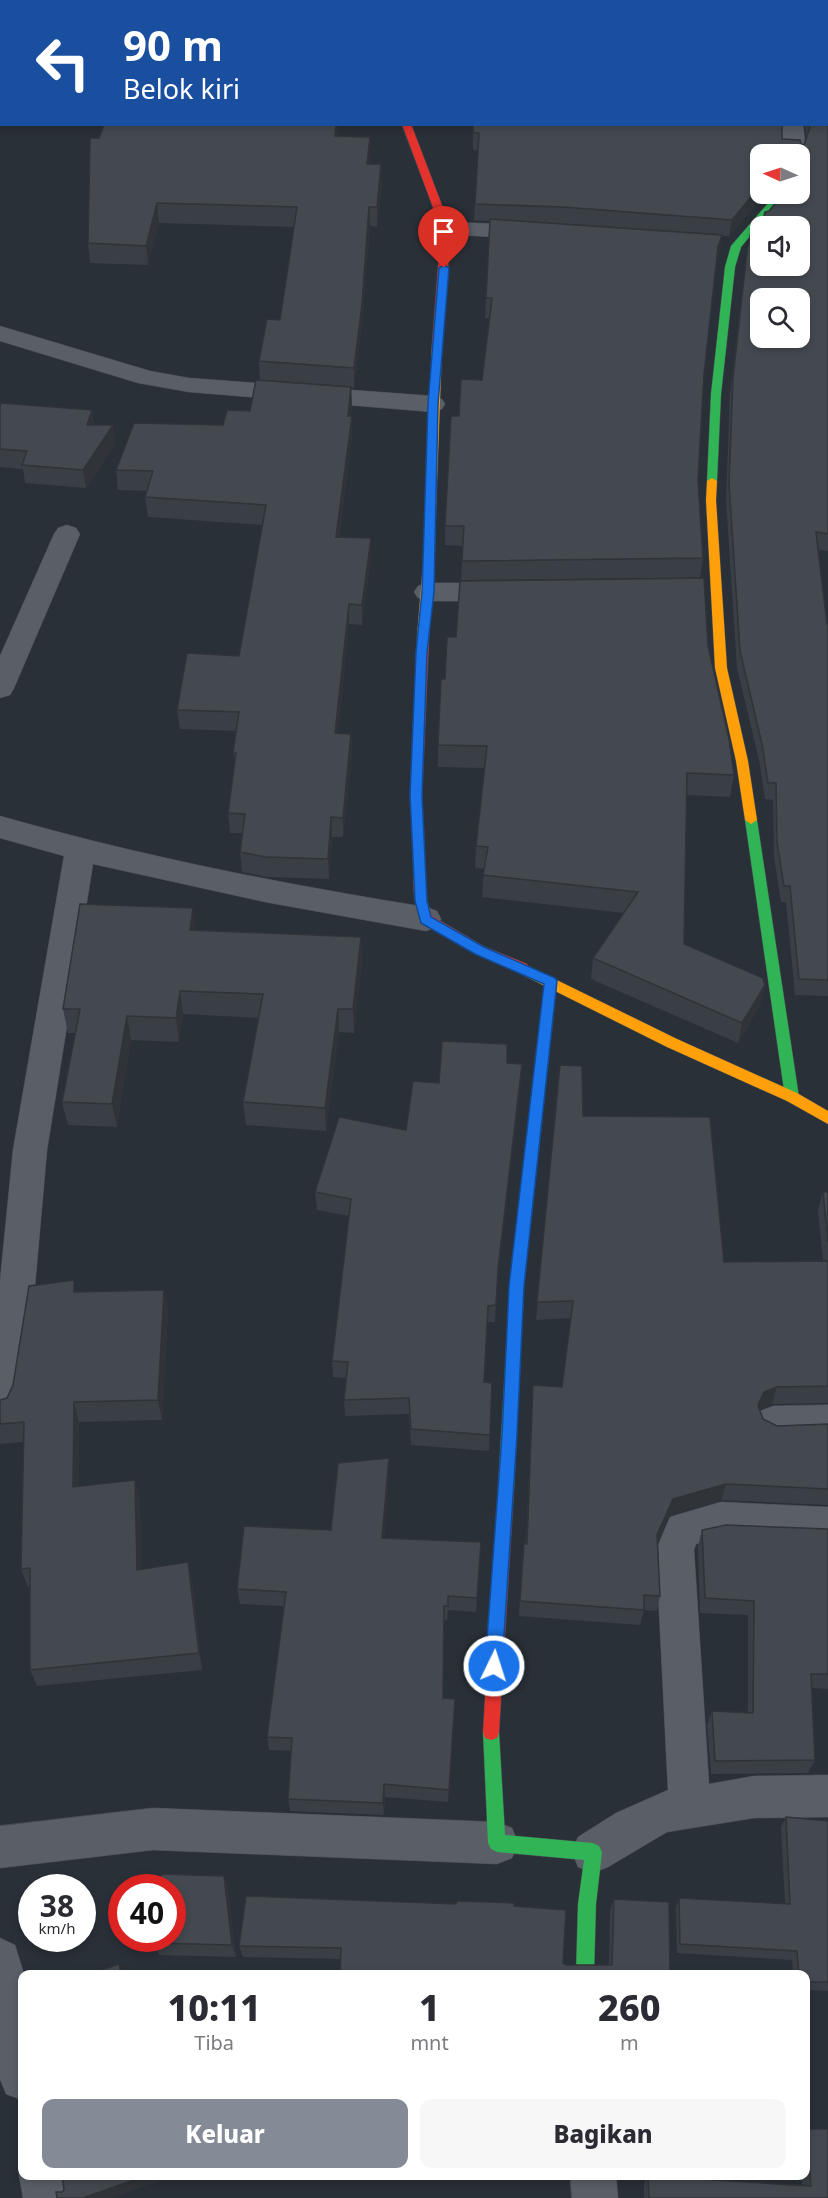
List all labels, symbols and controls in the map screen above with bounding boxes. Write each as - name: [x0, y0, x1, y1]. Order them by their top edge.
- text: 90 m: [123, 16, 223, 73]
- icon: left: [24, 24, 102, 102]
- text: Belok kiri: [123, 70, 240, 107]
- north arrow: [750, 144, 810, 204]
- map controls: [750, 144, 810, 348]
- pin: [418, 206, 469, 268]
- icon: arrive: [427, 215, 460, 248]
- button: sound: [750, 216, 810, 276]
- button: search: [750, 288, 810, 348]
- position arrow: [462, 1634, 526, 1698]
- speed limit sign: 40: [108, 1874, 186, 1952]
- text: 38: [40, 1885, 74, 1926]
- text: km/h: [39, 1918, 75, 1938]
- text: 10:11: [167, 1983, 261, 2032]
- text: 1: [419, 1983, 440, 2032]
- text: 260: [598, 1983, 661, 2032]
- text: Tiba: [194, 2029, 234, 2056]
- text: mnt: [410, 2029, 449, 2056]
- text: m: [620, 2029, 639, 2056]
- button: Keluar: [42, 2099, 408, 2168]
- button: Bagikan: [420, 2099, 786, 2168]

